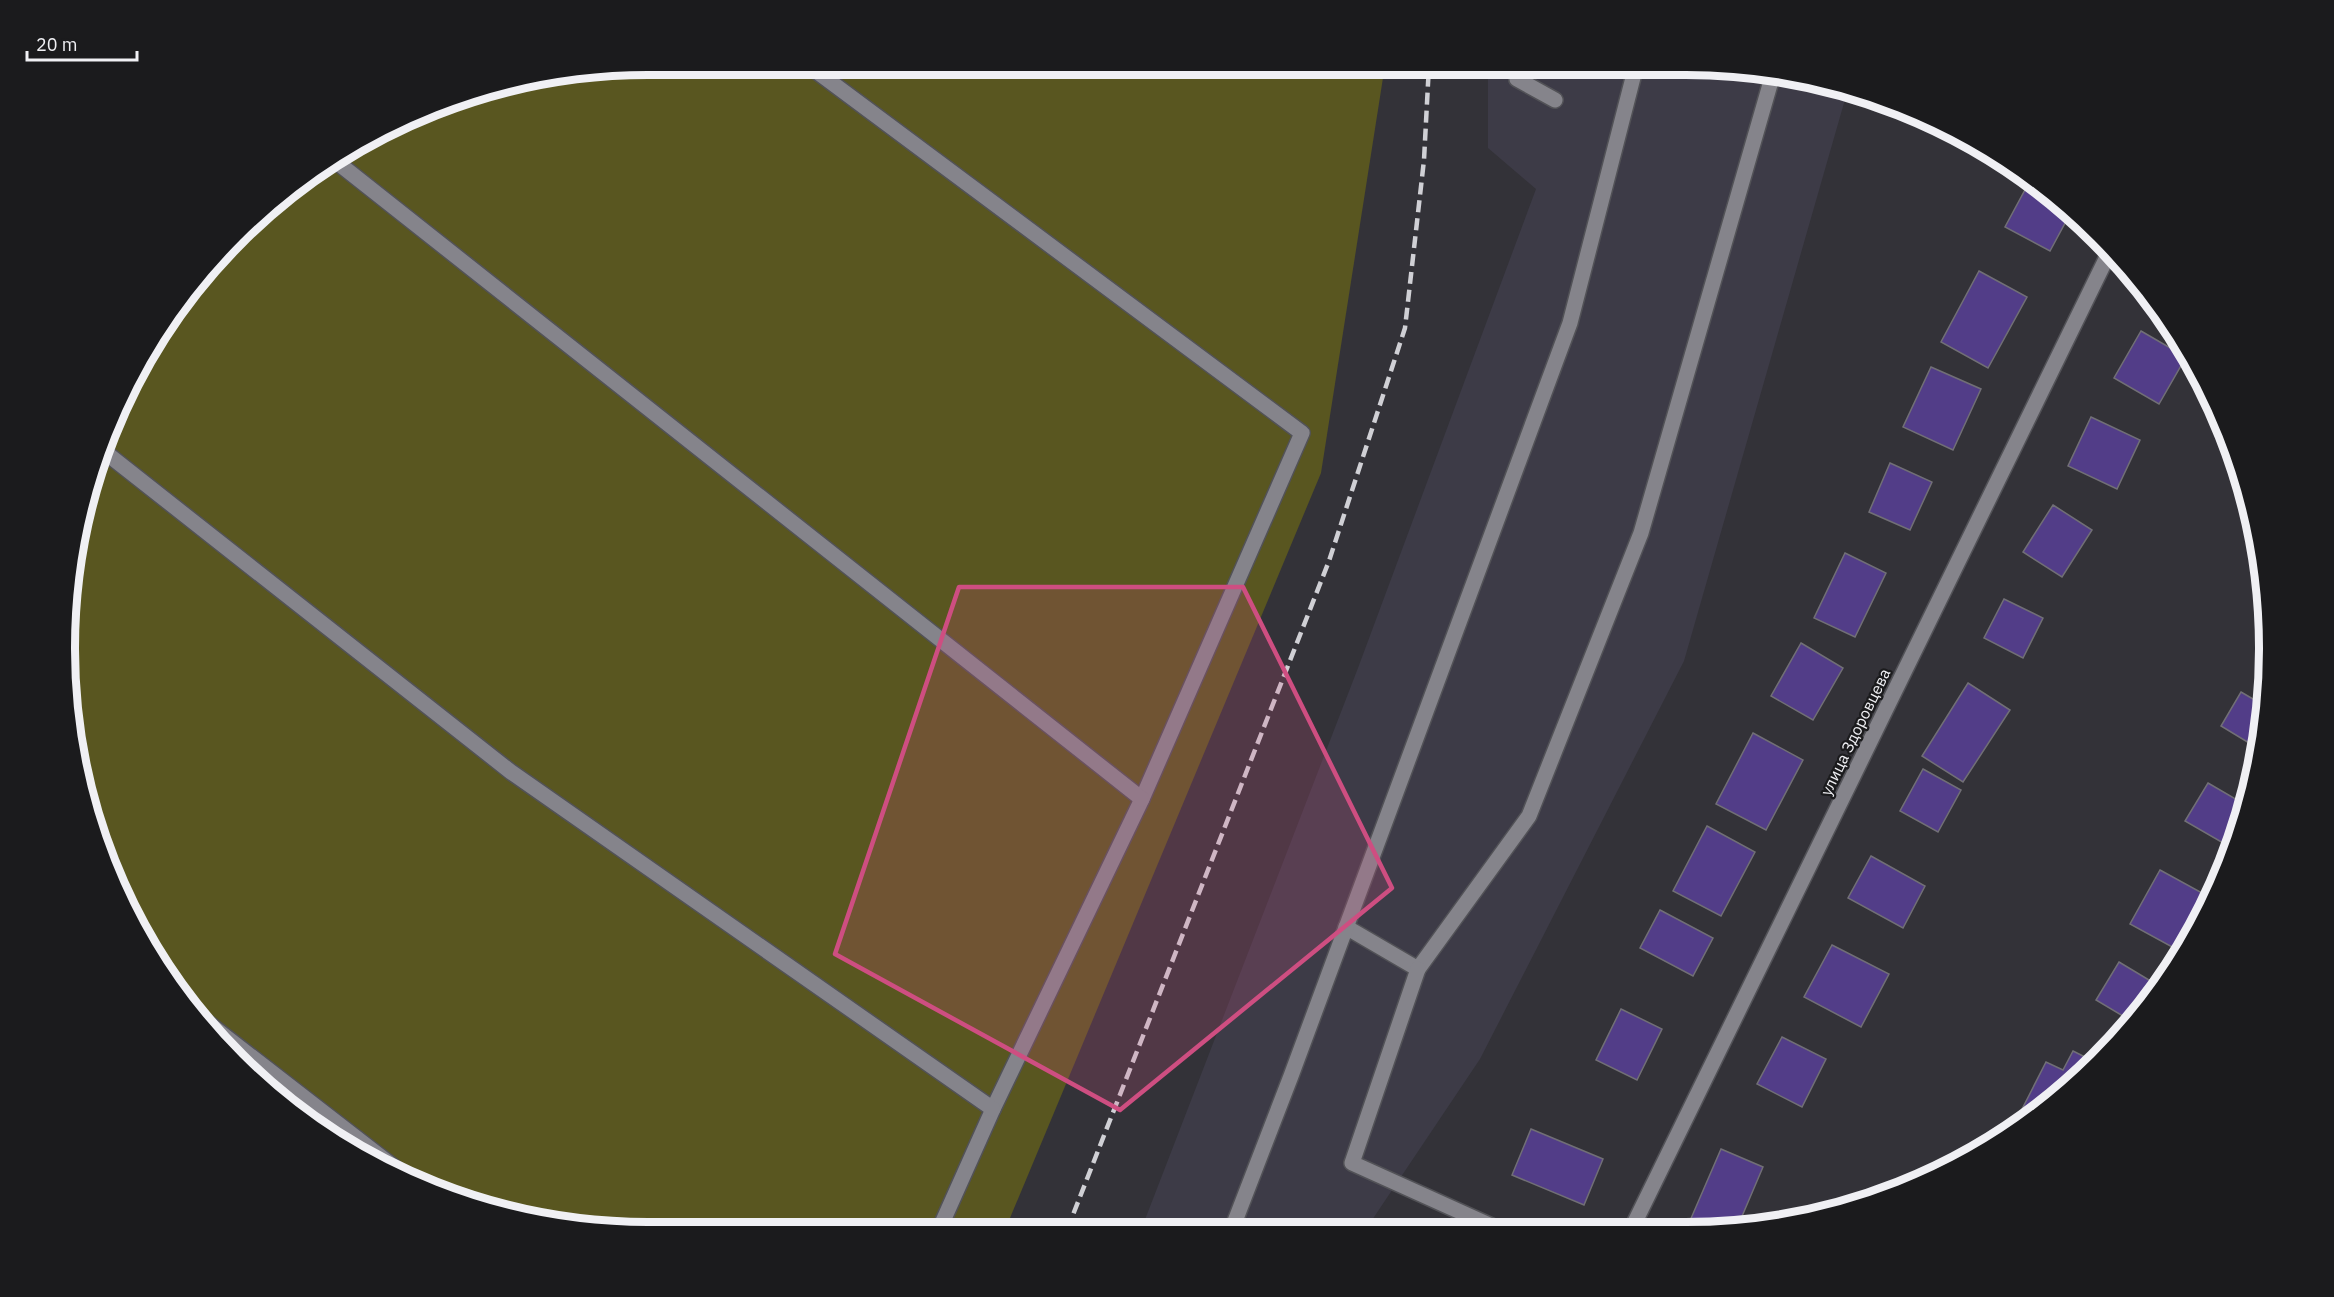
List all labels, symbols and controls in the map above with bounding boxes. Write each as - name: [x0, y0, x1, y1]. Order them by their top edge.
- scale bar: [27, 24, 136, 62]
- text: 20 m: [36, 33, 78, 56]
- street label: улица Здоровцева: [1816, 665, 1895, 799]

